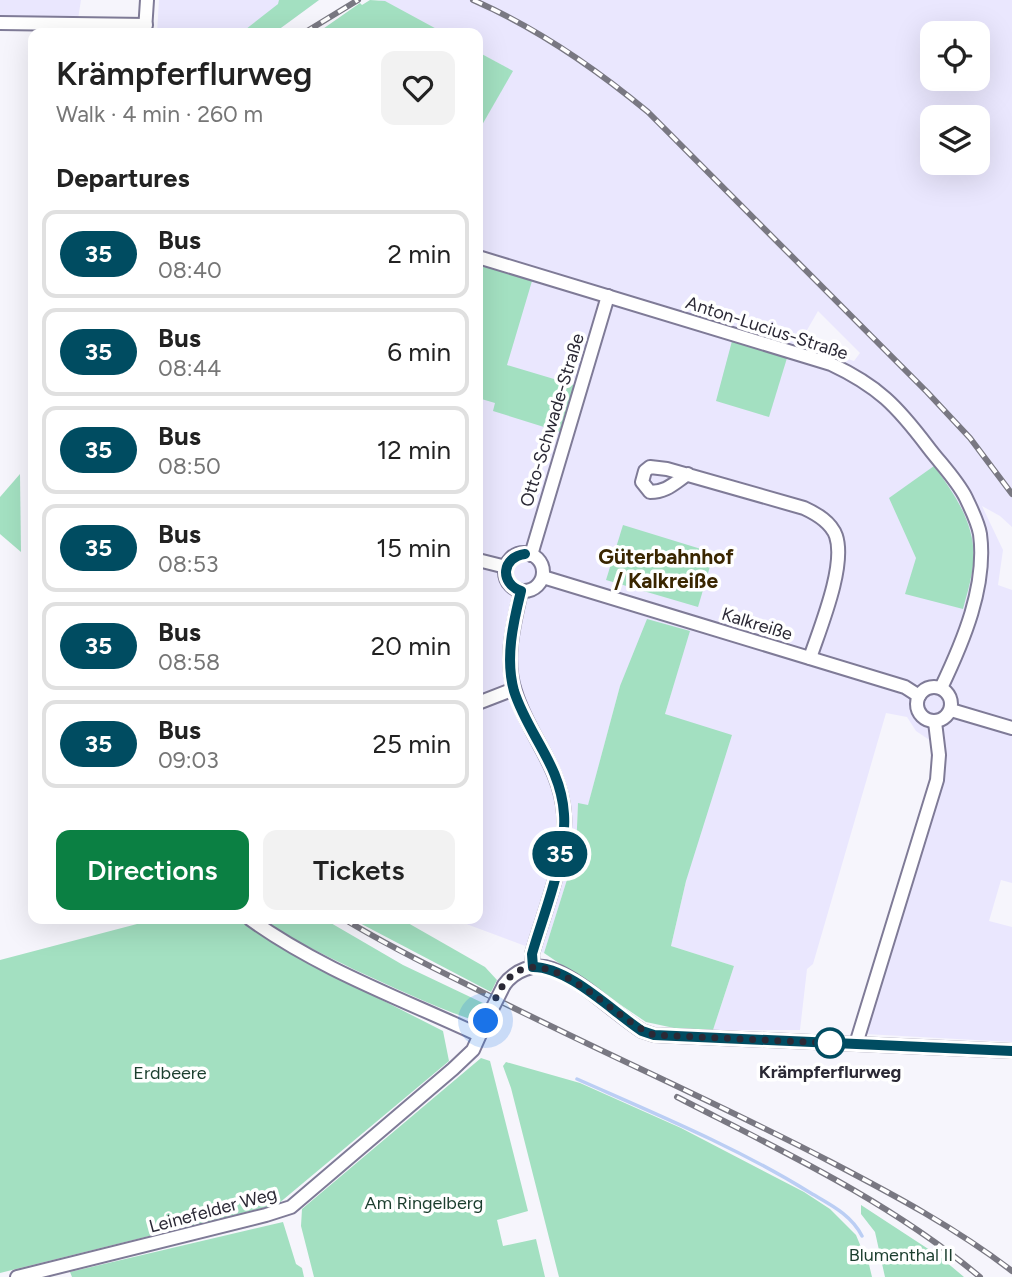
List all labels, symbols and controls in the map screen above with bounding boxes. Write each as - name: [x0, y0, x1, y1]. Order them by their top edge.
- map controls: [920, 21, 990, 175]
- button: locate: [920, 21, 990, 91]
- button: heart: [381, 51, 455, 125]
- text: Krämpferflurweg: [56, 54, 312, 93]
- text: Walk · 4 min · 260 m: [56, 100, 263, 128]
- button: layers: [920, 105, 990, 175]
- text: Departures: [56, 162, 190, 194]
- text: Bus: [158, 224, 201, 256]
- text: 2 min: [387, 238, 451, 270]
- text: 35: [85, 239, 112, 268]
- text: 08:40: [158, 256, 222, 284]
- street label: Anton-Lucius-Straße: [683, 291, 851, 365]
- text: Bus: [158, 322, 201, 354]
- street label: Otto-Schwade-Straße: [515, 330, 589, 509]
- text: 6 min: [387, 336, 451, 368]
- text: 35: [85, 337, 112, 366]
- text: 08:44: [158, 354, 221, 382]
- text: Bus: [158, 420, 201, 452]
- text: 12 min: [377, 434, 451, 466]
- text: 35: [85, 435, 112, 464]
- text: 08:50: [158, 452, 221, 480]
- text: Bus: [158, 518, 201, 550]
- text: 15 min: [376, 532, 451, 564]
- text: 35: [85, 533, 112, 562]
- district label: Güterbahnhof / Kalkreiße: [598, 544, 734, 593]
- text: 08:53: [158, 550, 218, 578]
- street label: Kalkreiße: [719, 603, 795, 645]
- text: Bus: [158, 616, 201, 648]
- text: 20 min: [371, 630, 451, 662]
- text: 35: [85, 631, 112, 660]
- text: 08:58: [158, 648, 220, 676]
- text: Bus: [158, 714, 201, 746]
- text: 25 min: [372, 728, 451, 760]
- text: 35: [85, 729, 112, 758]
- text: 09:03: [158, 746, 219, 774]
- button: Directions: [56, 830, 249, 910]
- button: Tickets: [263, 830, 455, 910]
- line badge: 35: [528, 831, 592, 877]
- text: 35: [546, 839, 574, 868]
- your location: [468, 1003, 503, 1038]
- marker: Krämpferflurweg: [815, 1028, 845, 1058]
- place label: Krämpferflurweg: [759, 1061, 901, 1083]
- park label: Erdbeere: [133, 1062, 207, 1084]
- street label: Leinefelder Weg: [147, 1182, 279, 1238]
- park label: Am Ringelberg: [365, 1192, 483, 1214]
- park label: Blumenthal II: [849, 1244, 953, 1266]

